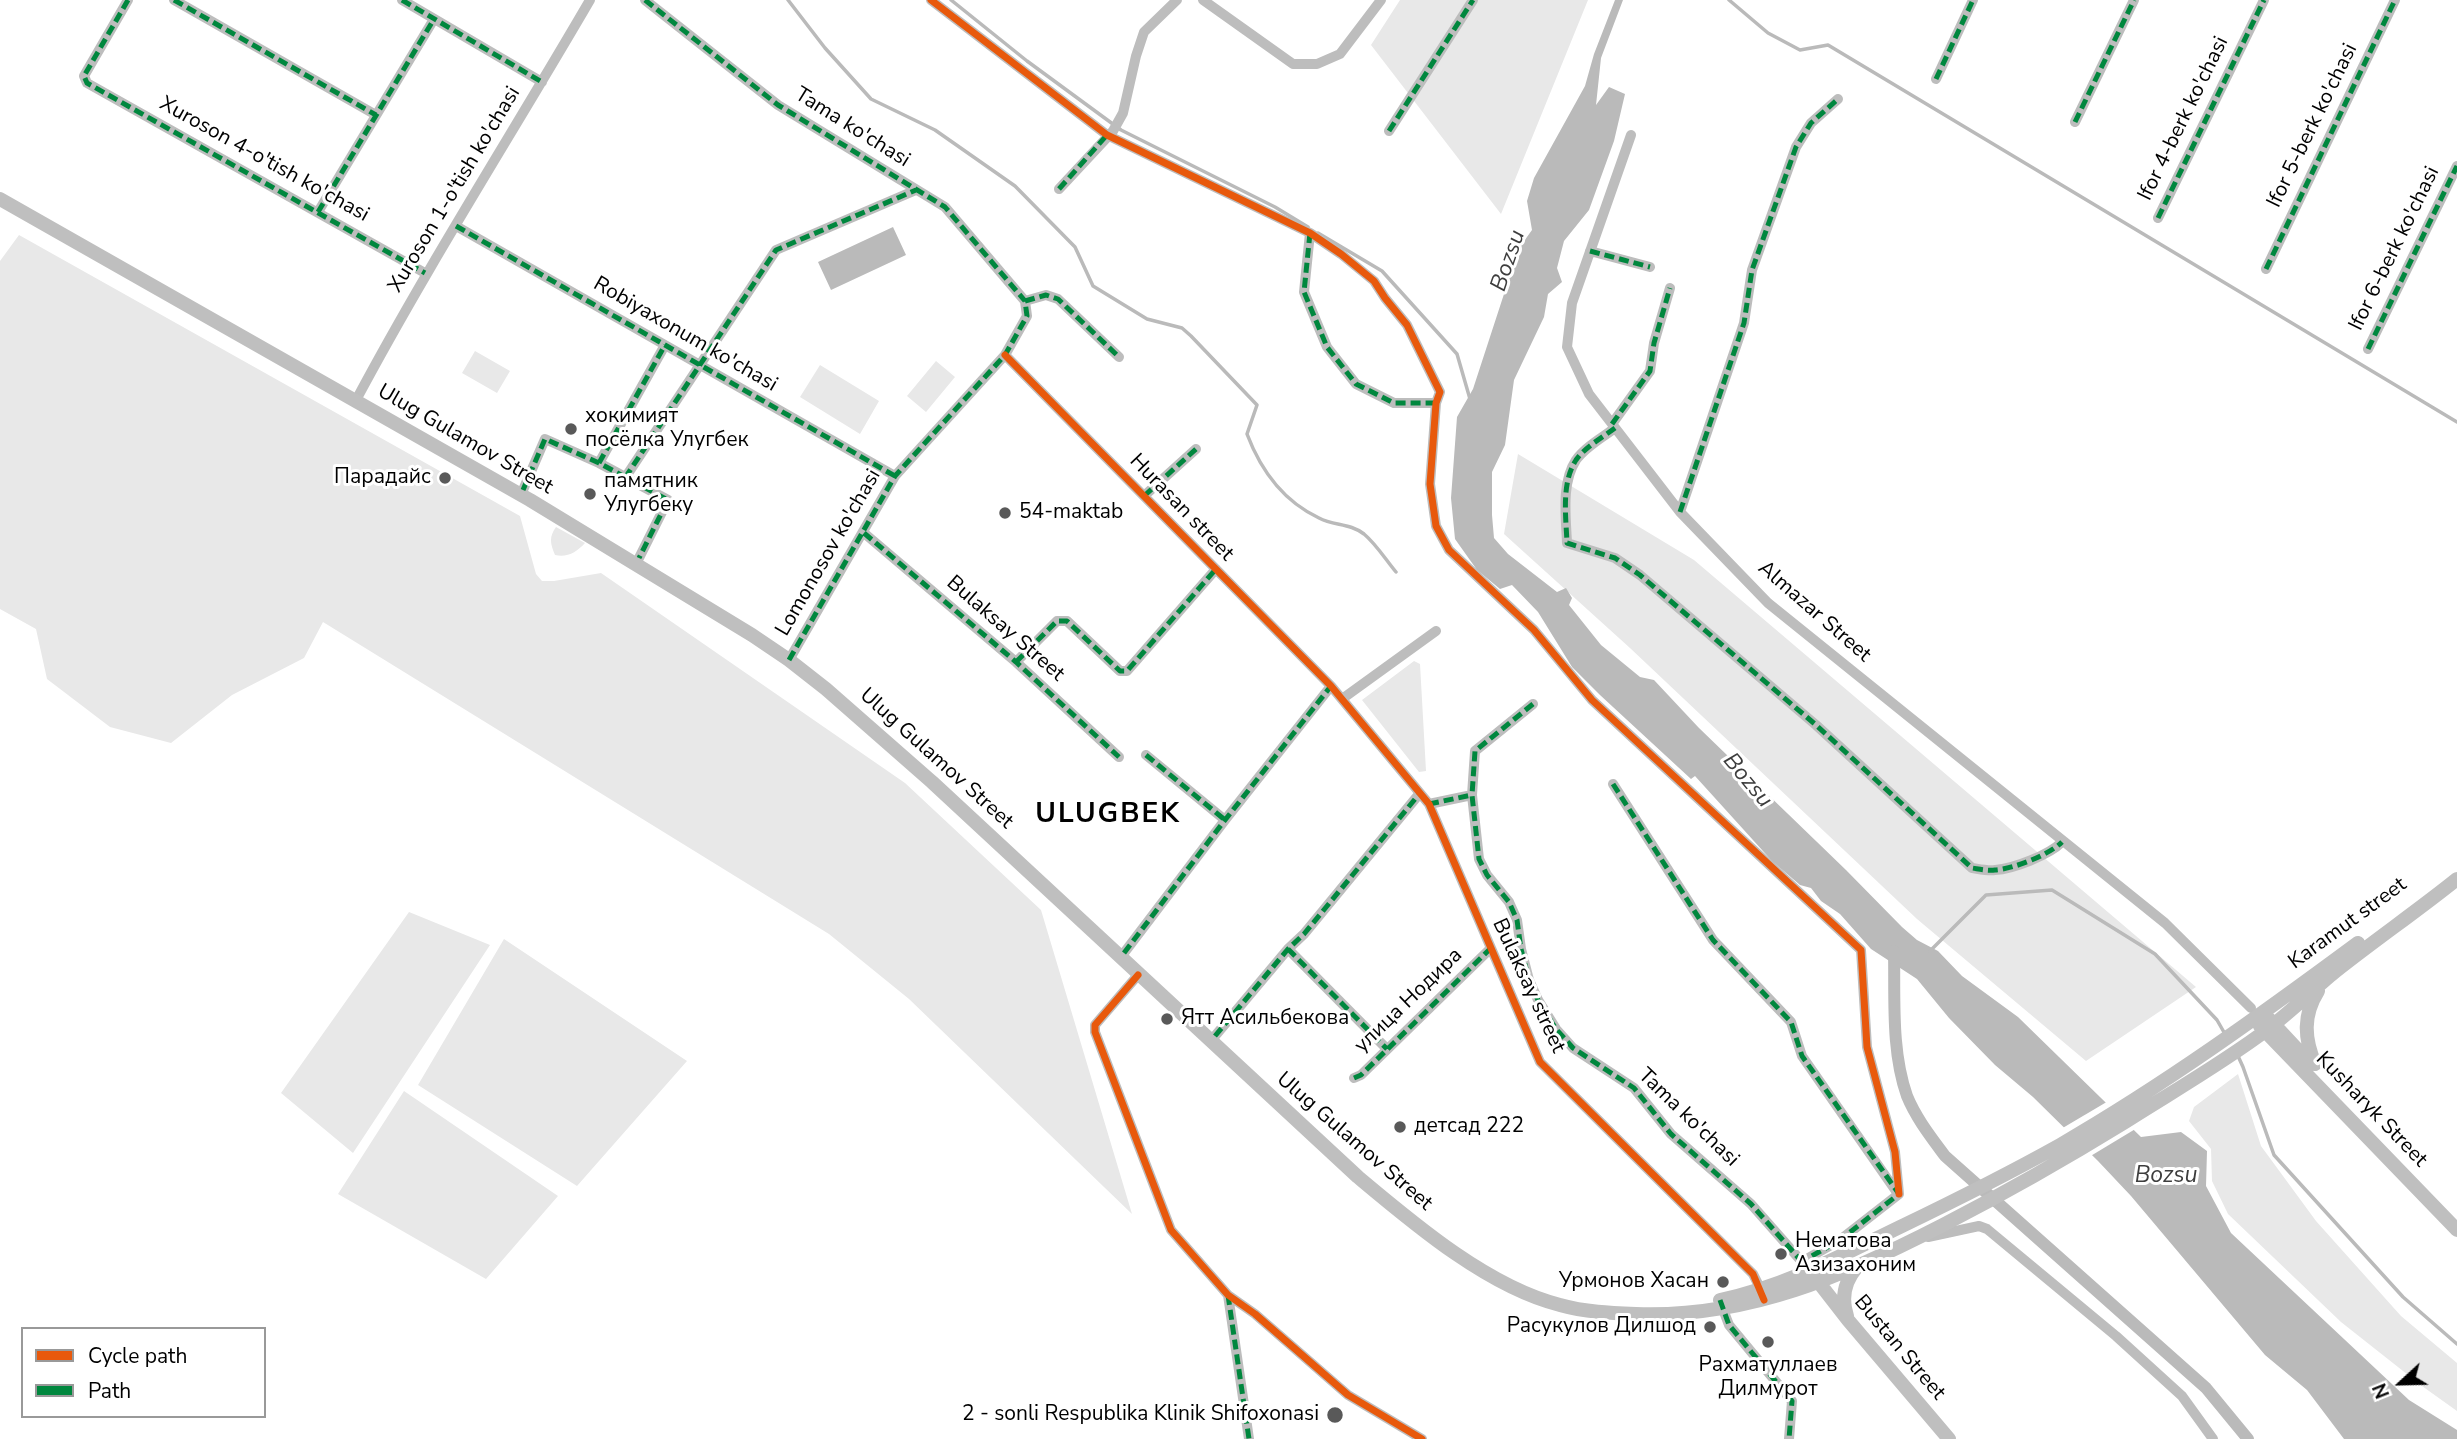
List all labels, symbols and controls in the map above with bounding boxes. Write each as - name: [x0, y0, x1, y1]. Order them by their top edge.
- street label: Ifor 4-berk ko'chasi: [2133, 33, 2235, 205]
- street label: Ifor 5-berk ko'chasi: [2262, 40, 2364, 212]
- street label: Хuroson 1-o'tish ko'chasi: [384, 83, 526, 297]
- street label: Tama ko'chasi: [790, 83, 914, 173]
- street label: Xuroson 4-o'tish ko'chasi: [155, 92, 373, 228]
- street label: Ifor 6-berk ko'chasi: [2344, 163, 2446, 335]
- water label: Bozsu: [1486, 227, 1532, 295]
- street label: Robiyaxonum ko'chasi: [589, 272, 781, 398]
- street label: Ulug Gulamov Street: [373, 379, 557, 501]
- place label: хокимият посёлка Улугбек: [585, 404, 749, 454]
- marker: хокимият посёлка Улугбек: [563, 421, 579, 437]
- street label: Hurasan street: [1124, 449, 1238, 567]
- place label: Парадайс: [334, 465, 431, 491]
- street label: Lomonosov ko'chasi: [771, 465, 887, 641]
- place label: памятник Улугбеку: [604, 469, 698, 519]
- marker: Парадайс: [437, 470, 453, 486]
- marker: памятник Улугбеку: [582, 486, 598, 502]
- place label: 54-maktab: [1019, 500, 1123, 526]
- marker: 54-maktab: [997, 505, 1013, 521]
- street label: Almazar Street: [1752, 556, 1876, 668]
- street label: Bulaksay Street: [941, 571, 1069, 687]
- street label: Ulug Gulamov Street: [854, 683, 1018, 835]
- water label: Bozsu: [1716, 748, 1778, 814]
- district label: ULUGBEK: [1036, 798, 1180, 832]
- street label: Karamut street: [2284, 873, 2412, 975]
- street label: Bulaksay street: [1486, 915, 1570, 1057]
- street label: улица Нодира: [1350, 943, 1468, 1059]
- place label: Ятт Асильбекова: [1181, 1006, 1349, 1032]
- marker: Ятт Асильбекова: [1159, 1011, 1175, 1027]
- street label: Kusharyk Street: [2310, 1047, 2432, 1173]
- street label: Tama ko'chasi: [1632, 1063, 1744, 1173]
- street label: Ulug Gulamov Street: [1271, 1067, 1437, 1217]
- place label: детсад 222: [1414, 1114, 1524, 1140]
- marker: детсад 222: [1392, 1119, 1408, 1135]
- water label: Bozsu: [2135, 1162, 2197, 1190]
- place label: Нематова Азизахоним: [1795, 1229, 1916, 1279]
- marker: Нематова Азизахоним: [1773, 1246, 1789, 1262]
- place label: Урмонов Хасан: [1559, 1269, 1709, 1295]
- marker: Урмонов Хасан: [1715, 1274, 1731, 1290]
- street label: Bustan Street: [1848, 1290, 1950, 1406]
- place label: Расукулов Дилшод: [1507, 1314, 1696, 1340]
- marker: Расукулов Дилшод: [1702, 1319, 1718, 1335]
- legend: [21, 1327, 266, 1418]
- marker: Рахматуллаев Дилмурот: [1760, 1334, 1776, 1350]
- text: Cycle path: [88, 1342, 187, 1370]
- north arrow: [2366, 1348, 2436, 1418]
- place label: Рахматуллаев Дилмурот: [1699, 1353, 1837, 1403]
- text: Path: [88, 1377, 131, 1405]
- text: N: [2367, 1379, 2396, 1402]
- place label: 2 - sonli Respublika Klinik Shifoxonasi: [962, 1402, 1319, 1428]
- marker: 2 - sonli Respublika Klinik Shifoxonasi: [1325, 1405, 1345, 1425]

